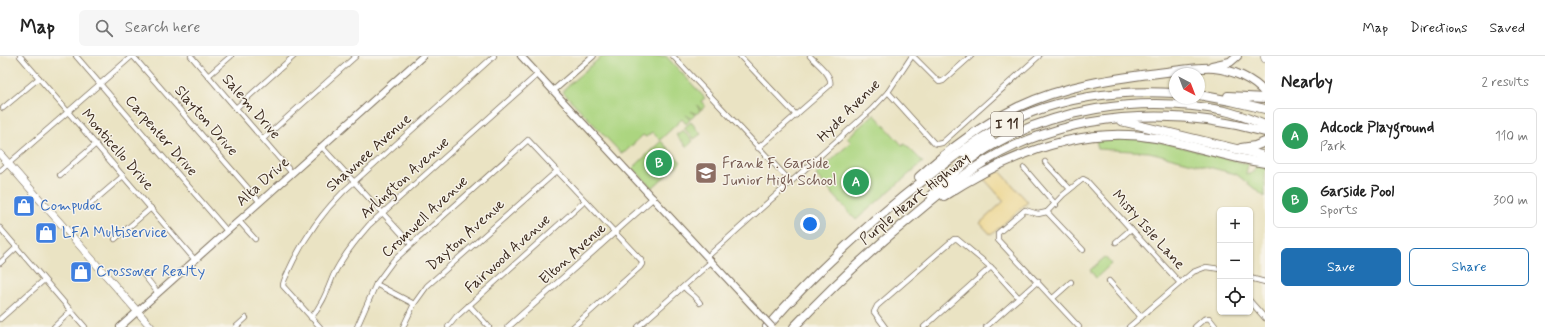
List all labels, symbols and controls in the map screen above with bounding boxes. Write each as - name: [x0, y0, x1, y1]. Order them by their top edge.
- search box: [79, 10, 359, 46]
- text: Map: [20, 15, 55, 40]
- icon: search: [93, 17, 115, 39]
- text: Search here: [125, 18, 200, 38]
- text: Map: [1362, 19, 1388, 37]
- text: Directions: [1410, 19, 1468, 37]
- text: Saved: [1490, 19, 1525, 37]
- north arrow: [1169, 68, 1205, 104]
- street label: Salem Drive: [217, 70, 285, 144]
- text: Nearby: [1281, 71, 1333, 93]
- text: 2 results: [1482, 74, 1529, 91]
- street label: Hyde Avenue: [813, 75, 885, 147]
- street label: Slayton Drive: [170, 81, 242, 161]
- street label: Carpenter Drive: [120, 91, 202, 181]
- street label: Monticello Drive: [76, 105, 158, 195]
- street label: Shawnee Avenue: [322, 109, 416, 197]
- road number: I 11: [991, 112, 1023, 136]
- text: Adcock Playground: [1320, 118, 1434, 138]
- text: A: [1291, 128, 1299, 145]
- text: 110 m: [1495, 128, 1528, 145]
- street label: Arlington Avenue: [356, 132, 455, 224]
- text: Park: [1320, 138, 1346, 155]
- pin: B: [646, 148, 672, 178]
- street label: Purple Heart Highway: [856, 148, 975, 251]
- street label: Alta Drive: [232, 153, 294, 211]
- place label: Frank F. Garside Junior High School: [722, 154, 836, 192]
- school or university icon: Frank F. Garside Junior High School: [693, 160, 719, 186]
- pin: A: [843, 167, 869, 197]
- street label: Cromwell Avenue: [377, 171, 473, 262]
- text: Garside Pool: [1320, 182, 1394, 202]
- street label: Misty Isle Lane: [1107, 186, 1189, 274]
- text: B: [1291, 192, 1299, 209]
- text: 300 m: [1493, 192, 1528, 209]
- shop icon: Compudoc: [11, 193, 37, 219]
- street label: Dayton Avenue: [423, 195, 509, 275]
- place label: Compudoc: [40, 196, 102, 216]
- text: Sports: [1320, 202, 1358, 219]
- map controls: [1217, 207, 1253, 315]
- button: +: [1217, 207, 1253, 243]
- street label: Fairwood Avenue: [461, 210, 555, 298]
- your location: [800, 214, 820, 234]
- street label: Elton Avenue: [535, 219, 611, 289]
- shop icon: LFA Multiservice: [33, 220, 59, 246]
- place label: LFA Multiservice: [62, 223, 168, 243]
- button: −: [1217, 243, 1253, 279]
- button: Save: [1281, 248, 1401, 286]
- button: Share: [1409, 248, 1529, 286]
- shop icon: Crossover Realty: [68, 259, 94, 285]
- place label: Crossover Realty: [96, 262, 205, 282]
- button: locate: [1217, 279, 1253, 315]

